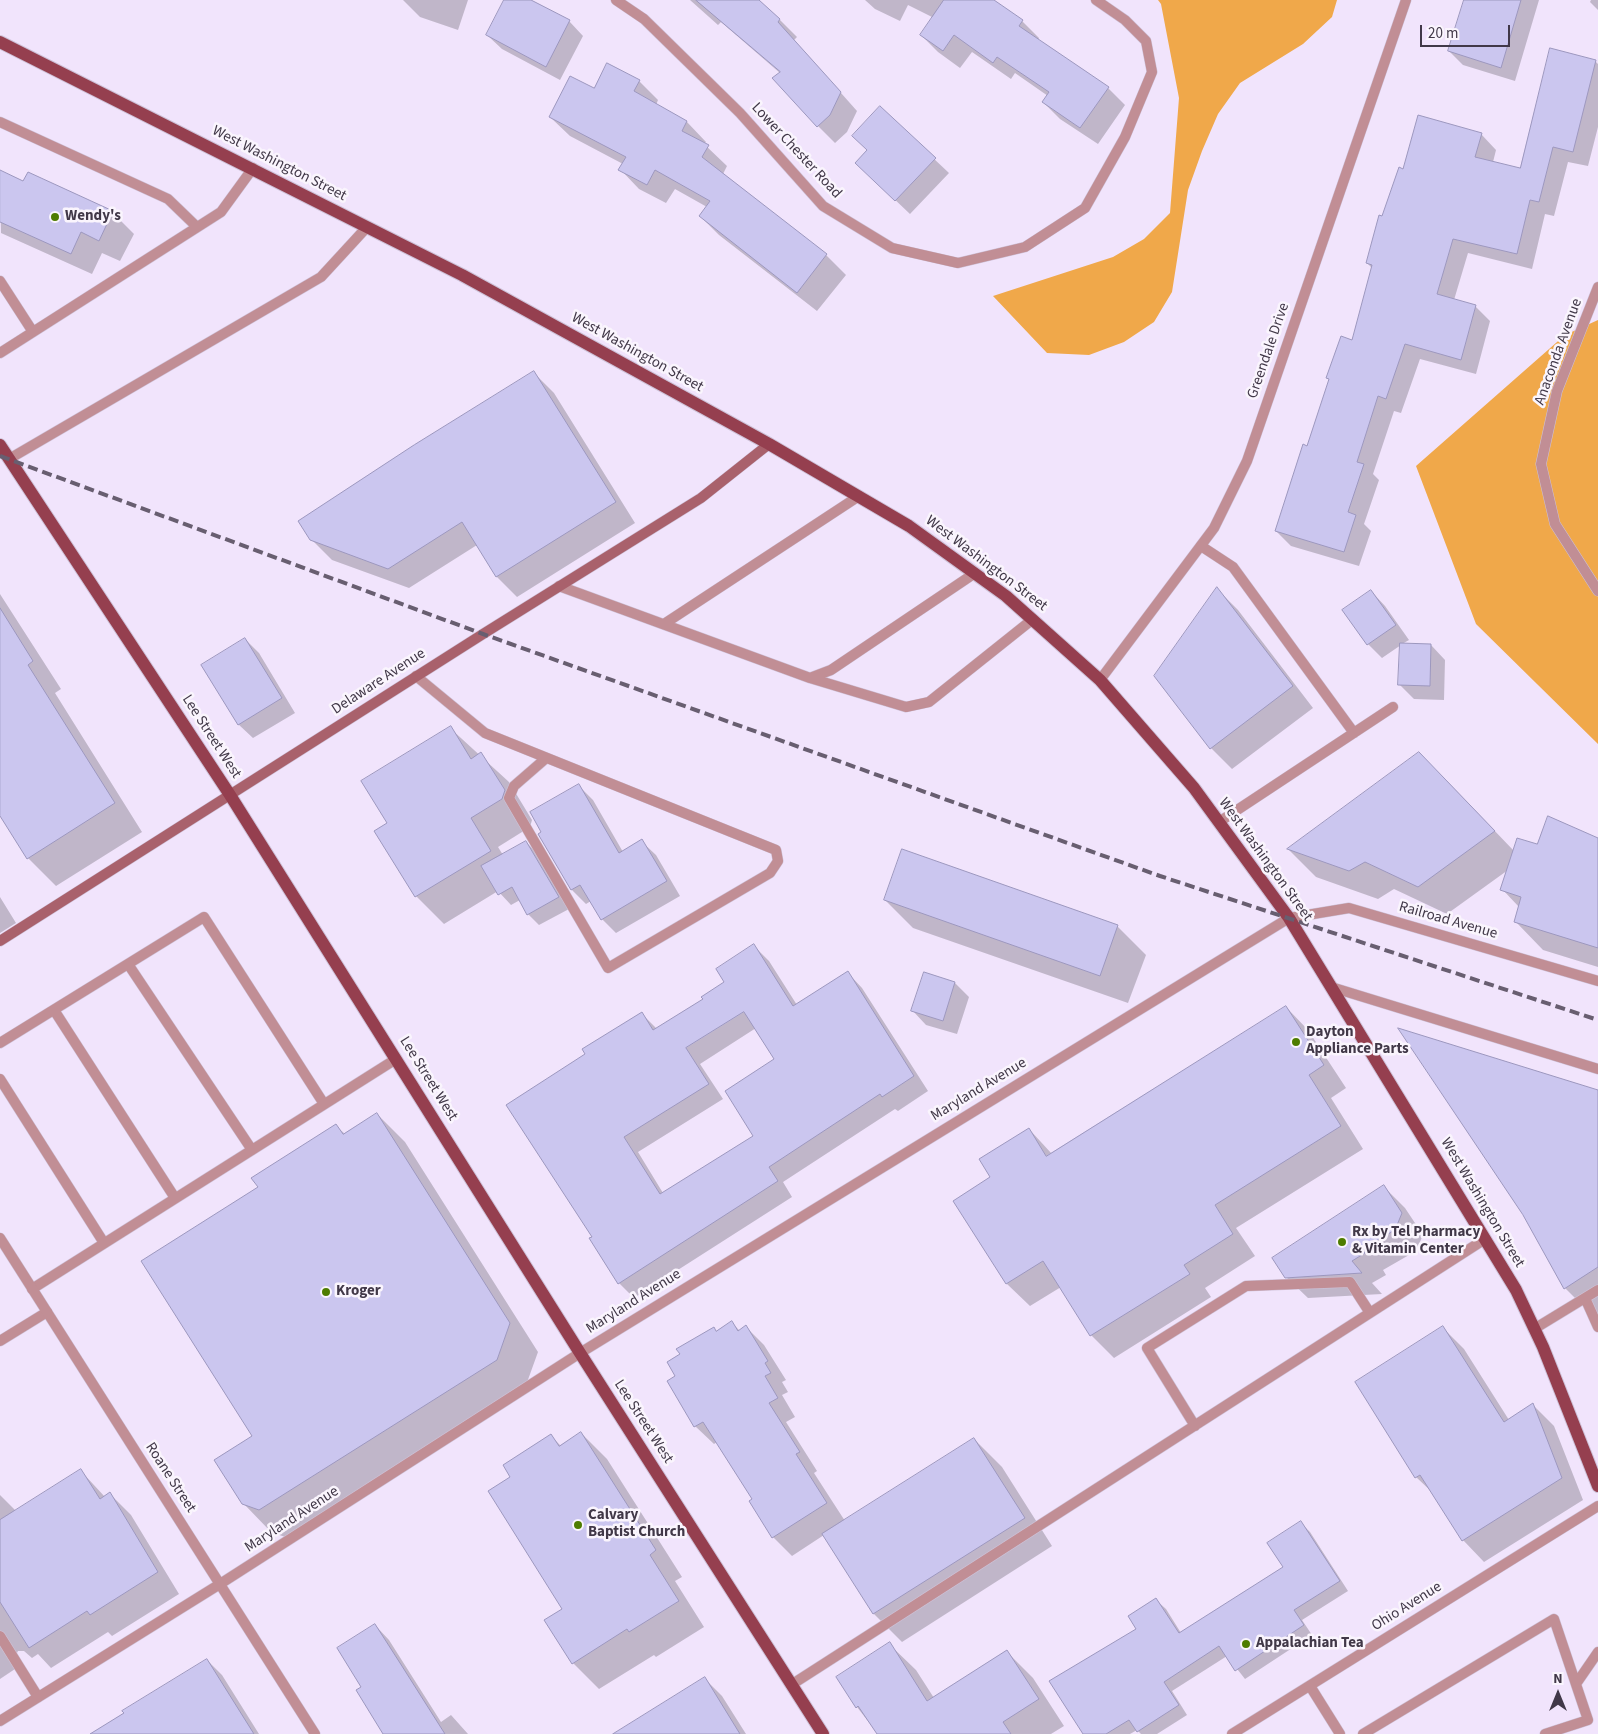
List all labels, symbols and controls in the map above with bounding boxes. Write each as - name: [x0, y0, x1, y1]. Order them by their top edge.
- scale bar: [1423, 15, 1513, 47]
- text: 20 m: [1428, 23, 1458, 44]
- street label: Lower Chester Road: [747, 99, 845, 203]
- street label: West Washington Street: [209, 122, 349, 206]
- place label: Wendy's: [65, 208, 121, 226]
- marker: Wendy's: [49, 211, 61, 223]
- street label: Anaconda Avenue: [1531, 296, 1587, 408]
- street label: Greendale Drive: [1244, 301, 1294, 401]
- street label: West Washington Street: [568, 309, 706, 397]
- street label: West Washington Street: [921, 512, 1051, 616]
- street label: Delaware Avenue: [329, 645, 429, 719]
- street label: Lee Street West: [177, 692, 245, 782]
- street label: West Washington Street: [1214, 795, 1316, 925]
- street label: Railroad Avenue: [1397, 898, 1499, 944]
- place label: Dayton Appliance Parts: [1306, 1024, 1409, 1059]
- street label: Lee Street West: [395, 1034, 461, 1124]
- marker: Dayton Appliance Parts: [1290, 1036, 1302, 1048]
- street label: Maryland Avenue: [928, 1054, 1030, 1126]
- street label: West Washington Street: [1436, 1135, 1528, 1271]
- place label: Rx by Tel Pharmacy & Vitamin Center: [1352, 1224, 1480, 1259]
- marker: Rx by Tel Pharmacy & Vitamin Center: [1336, 1236, 1348, 1248]
- street label: Maryland Avenue: [583, 1266, 685, 1338]
- place label: Kroger: [336, 1283, 381, 1301]
- marker: Kroger: [320, 1286, 332, 1298]
- street label: Lee Street West: [609, 1377, 677, 1467]
- street label: Roane Street: [141, 1440, 199, 1516]
- street label: Maryland Avenue: [242, 1483, 342, 1557]
- place label: Calvary Baptist Church: [588, 1507, 685, 1542]
- marker: Calvary Baptist Church: [572, 1519, 584, 1531]
- street label: Ohio Avenue: [1369, 1578, 1445, 1636]
- place label: Appalachian Tea: [1256, 1635, 1364, 1653]
- marker: Appalachian Tea: [1240, 1638, 1252, 1650]
- north arrow: [1533, 1669, 1583, 1719]
- text: N: [1553, 1669, 1563, 1689]

